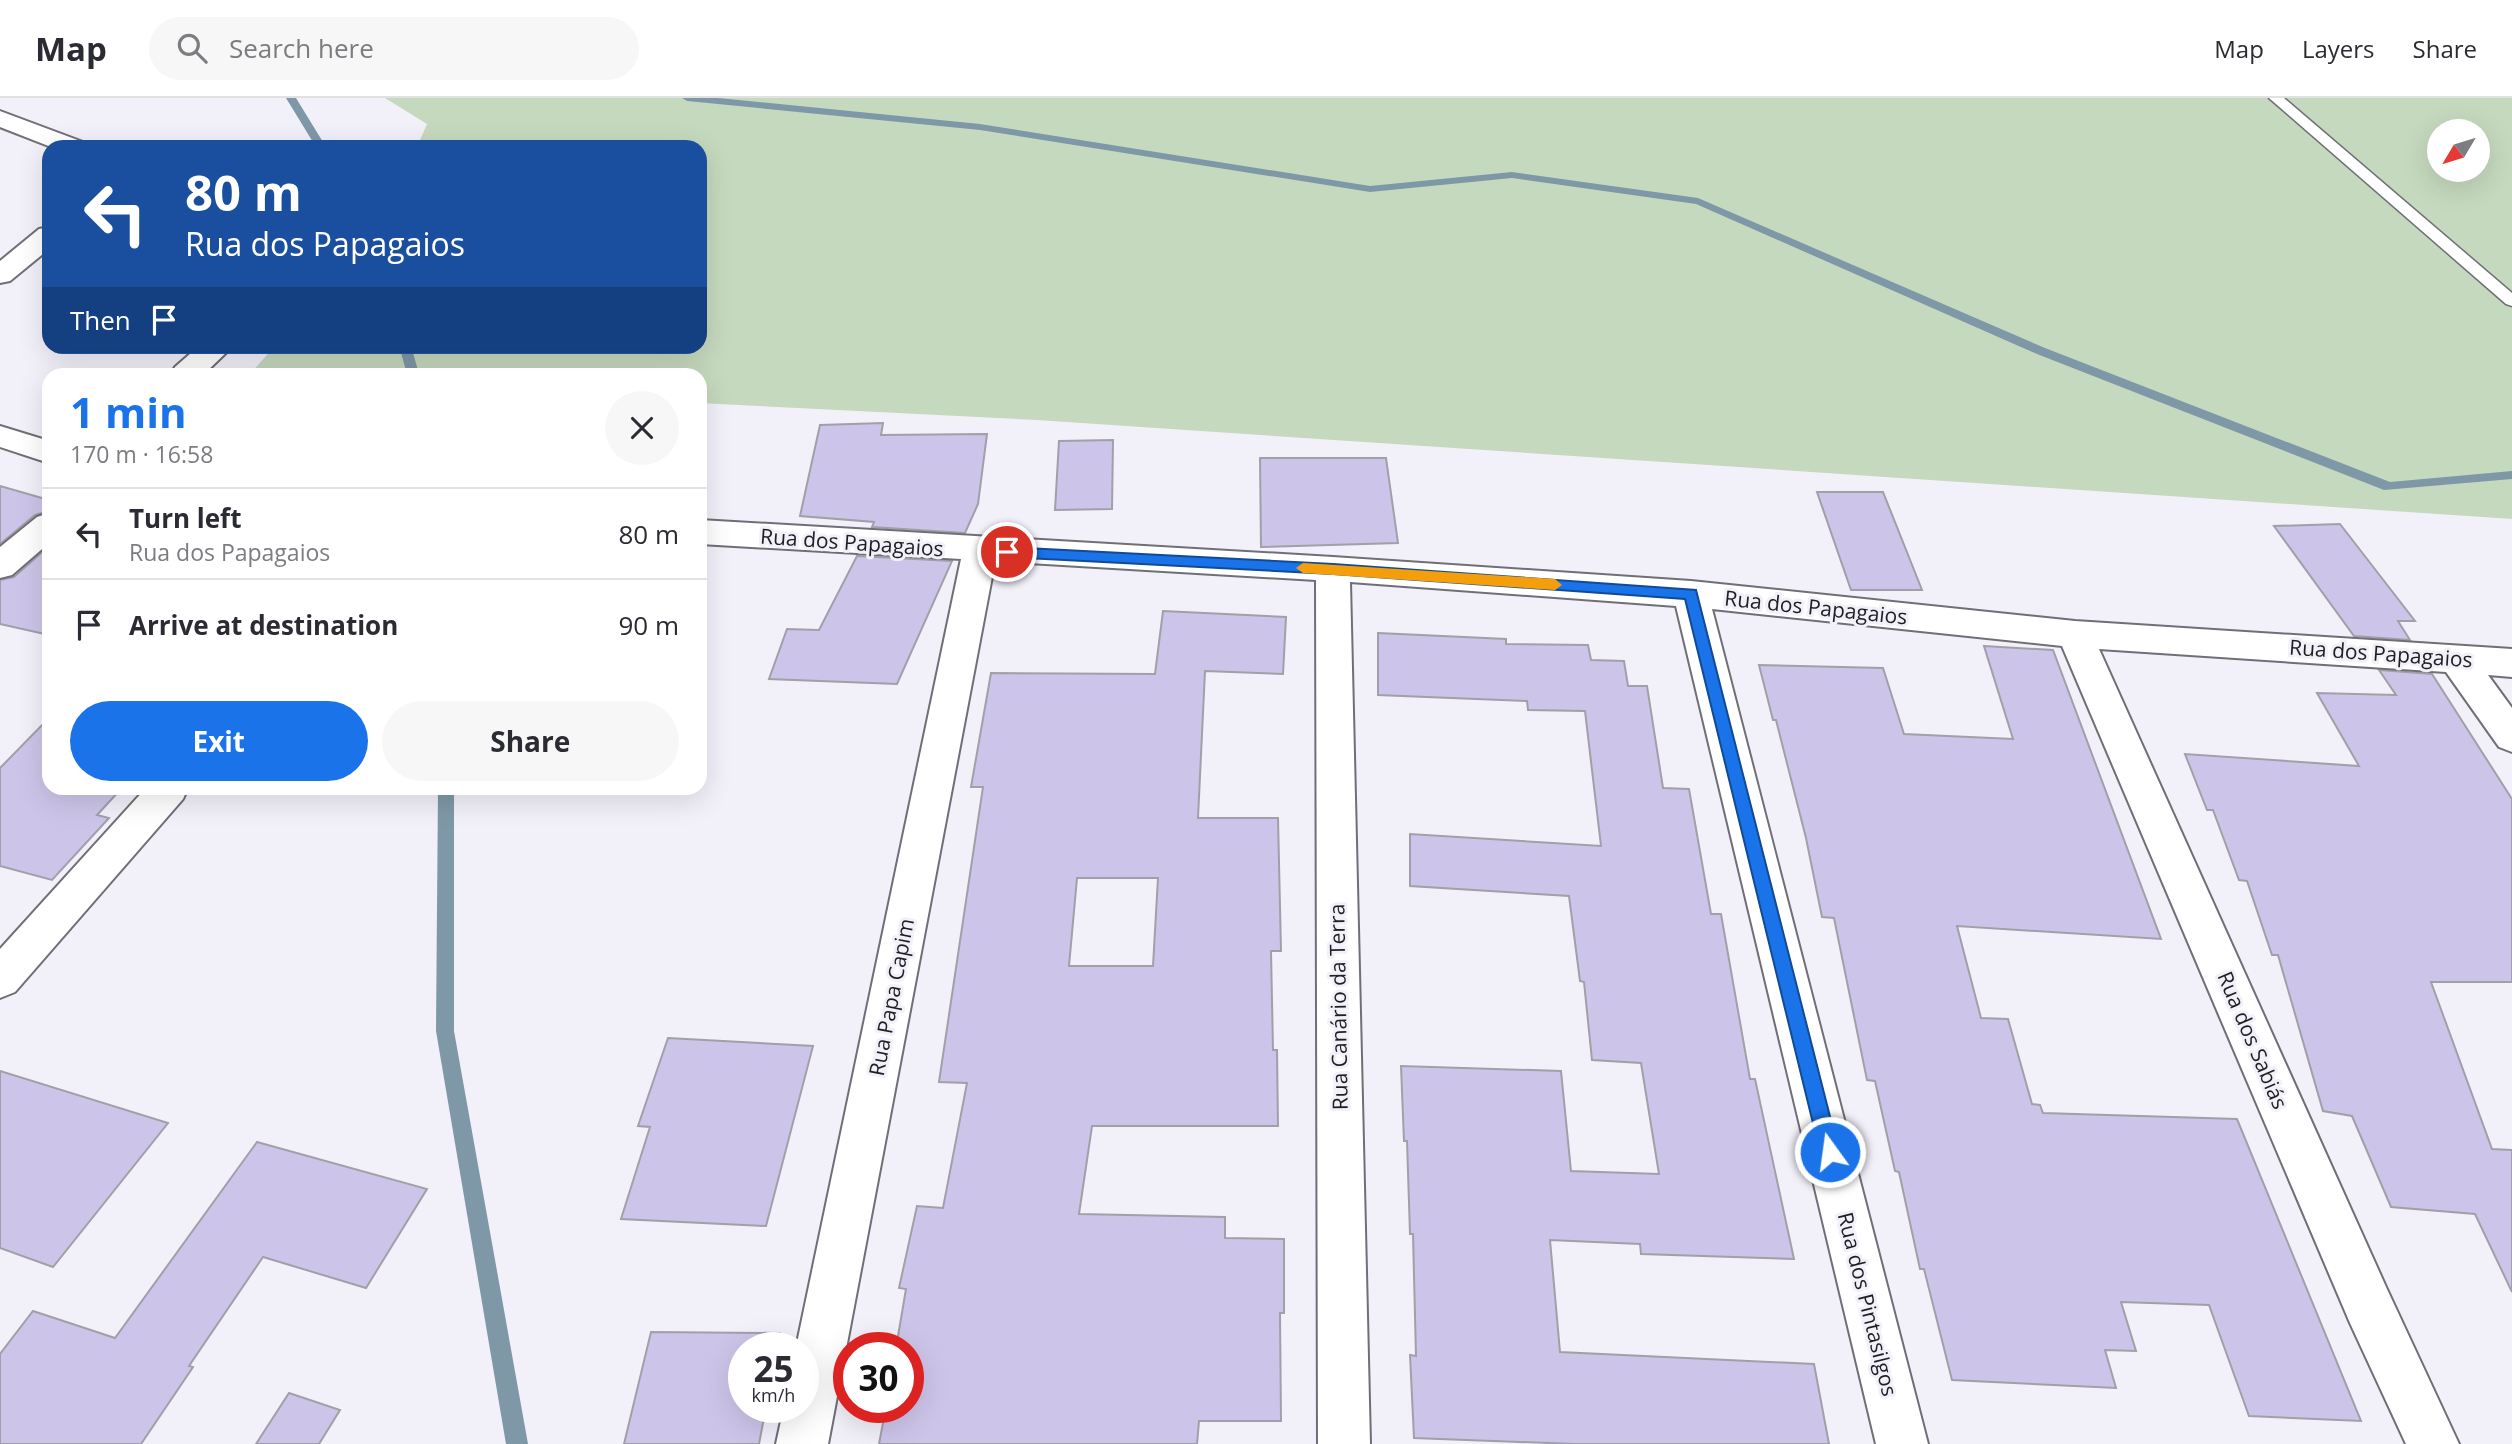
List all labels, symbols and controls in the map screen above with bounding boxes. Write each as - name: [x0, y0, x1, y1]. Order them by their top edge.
- search box: [149, 17, 639, 80]
- text: Map: [35, 26, 107, 71]
- icon: search: [173, 29, 211, 67]
- text: Search here: [229, 30, 374, 66]
- text: Map: [2214, 32, 2264, 65]
- text: Layers: [2302, 32, 2375, 65]
- text: Share: [2413, 32, 2477, 65]
- north arrow: [2427, 119, 2490, 182]
- map controls: [2427, 119, 2490, 182]
- text: 80 m: [185, 159, 302, 225]
- icon: left: [70, 168, 161, 259]
- text: Rua dos Papagaios: [185, 222, 465, 265]
- icon: arrive: [145, 301, 183, 339]
- text: Then: [70, 302, 131, 338]
- text: 1 min: [70, 383, 187, 440]
- button: close: [605, 391, 679, 465]
- text: 170 m · 16:58: [70, 438, 213, 470]
- text: Turn left: [129, 500, 241, 536]
- icon: left: [70, 515, 108, 553]
- text: 80 m: [618, 516, 679, 552]
- street label: Rua dos Papagaios: [759, 522, 945, 562]
- pin: [977, 522, 1037, 582]
- icon: arrive: [988, 533, 1026, 571]
- text: Rua dos Papagaios: [129, 536, 330, 568]
- street label: Rua dos Papagaios: [1723, 583, 1909, 631]
- icon: arrive: [70, 606, 108, 644]
- text: Arrive at destination: [129, 607, 398, 643]
- text: 90 m: [618, 607, 679, 643]
- street label: Rua dos Papagaios: [2288, 633, 2474, 673]
- button: Exit: [70, 701, 368, 781]
- button: Share: [382, 701, 679, 781]
- street label: Rua Canário da Terra: [1322, 903, 1354, 1111]
- street label: Rua Papa Capim: [862, 916, 920, 1078]
- street label: Rua dos Sabiás: [2211, 967, 2295, 1113]
- position arrow: [1793, 1115, 1867, 1189]
- street label: Rua dos Pintasilgos: [1832, 1209, 1904, 1399]
- speed limit sign: 30: [833, 1332, 924, 1423]
- text: 25: [753, 1345, 794, 1392]
- text: km/h: [752, 1383, 795, 1407]

